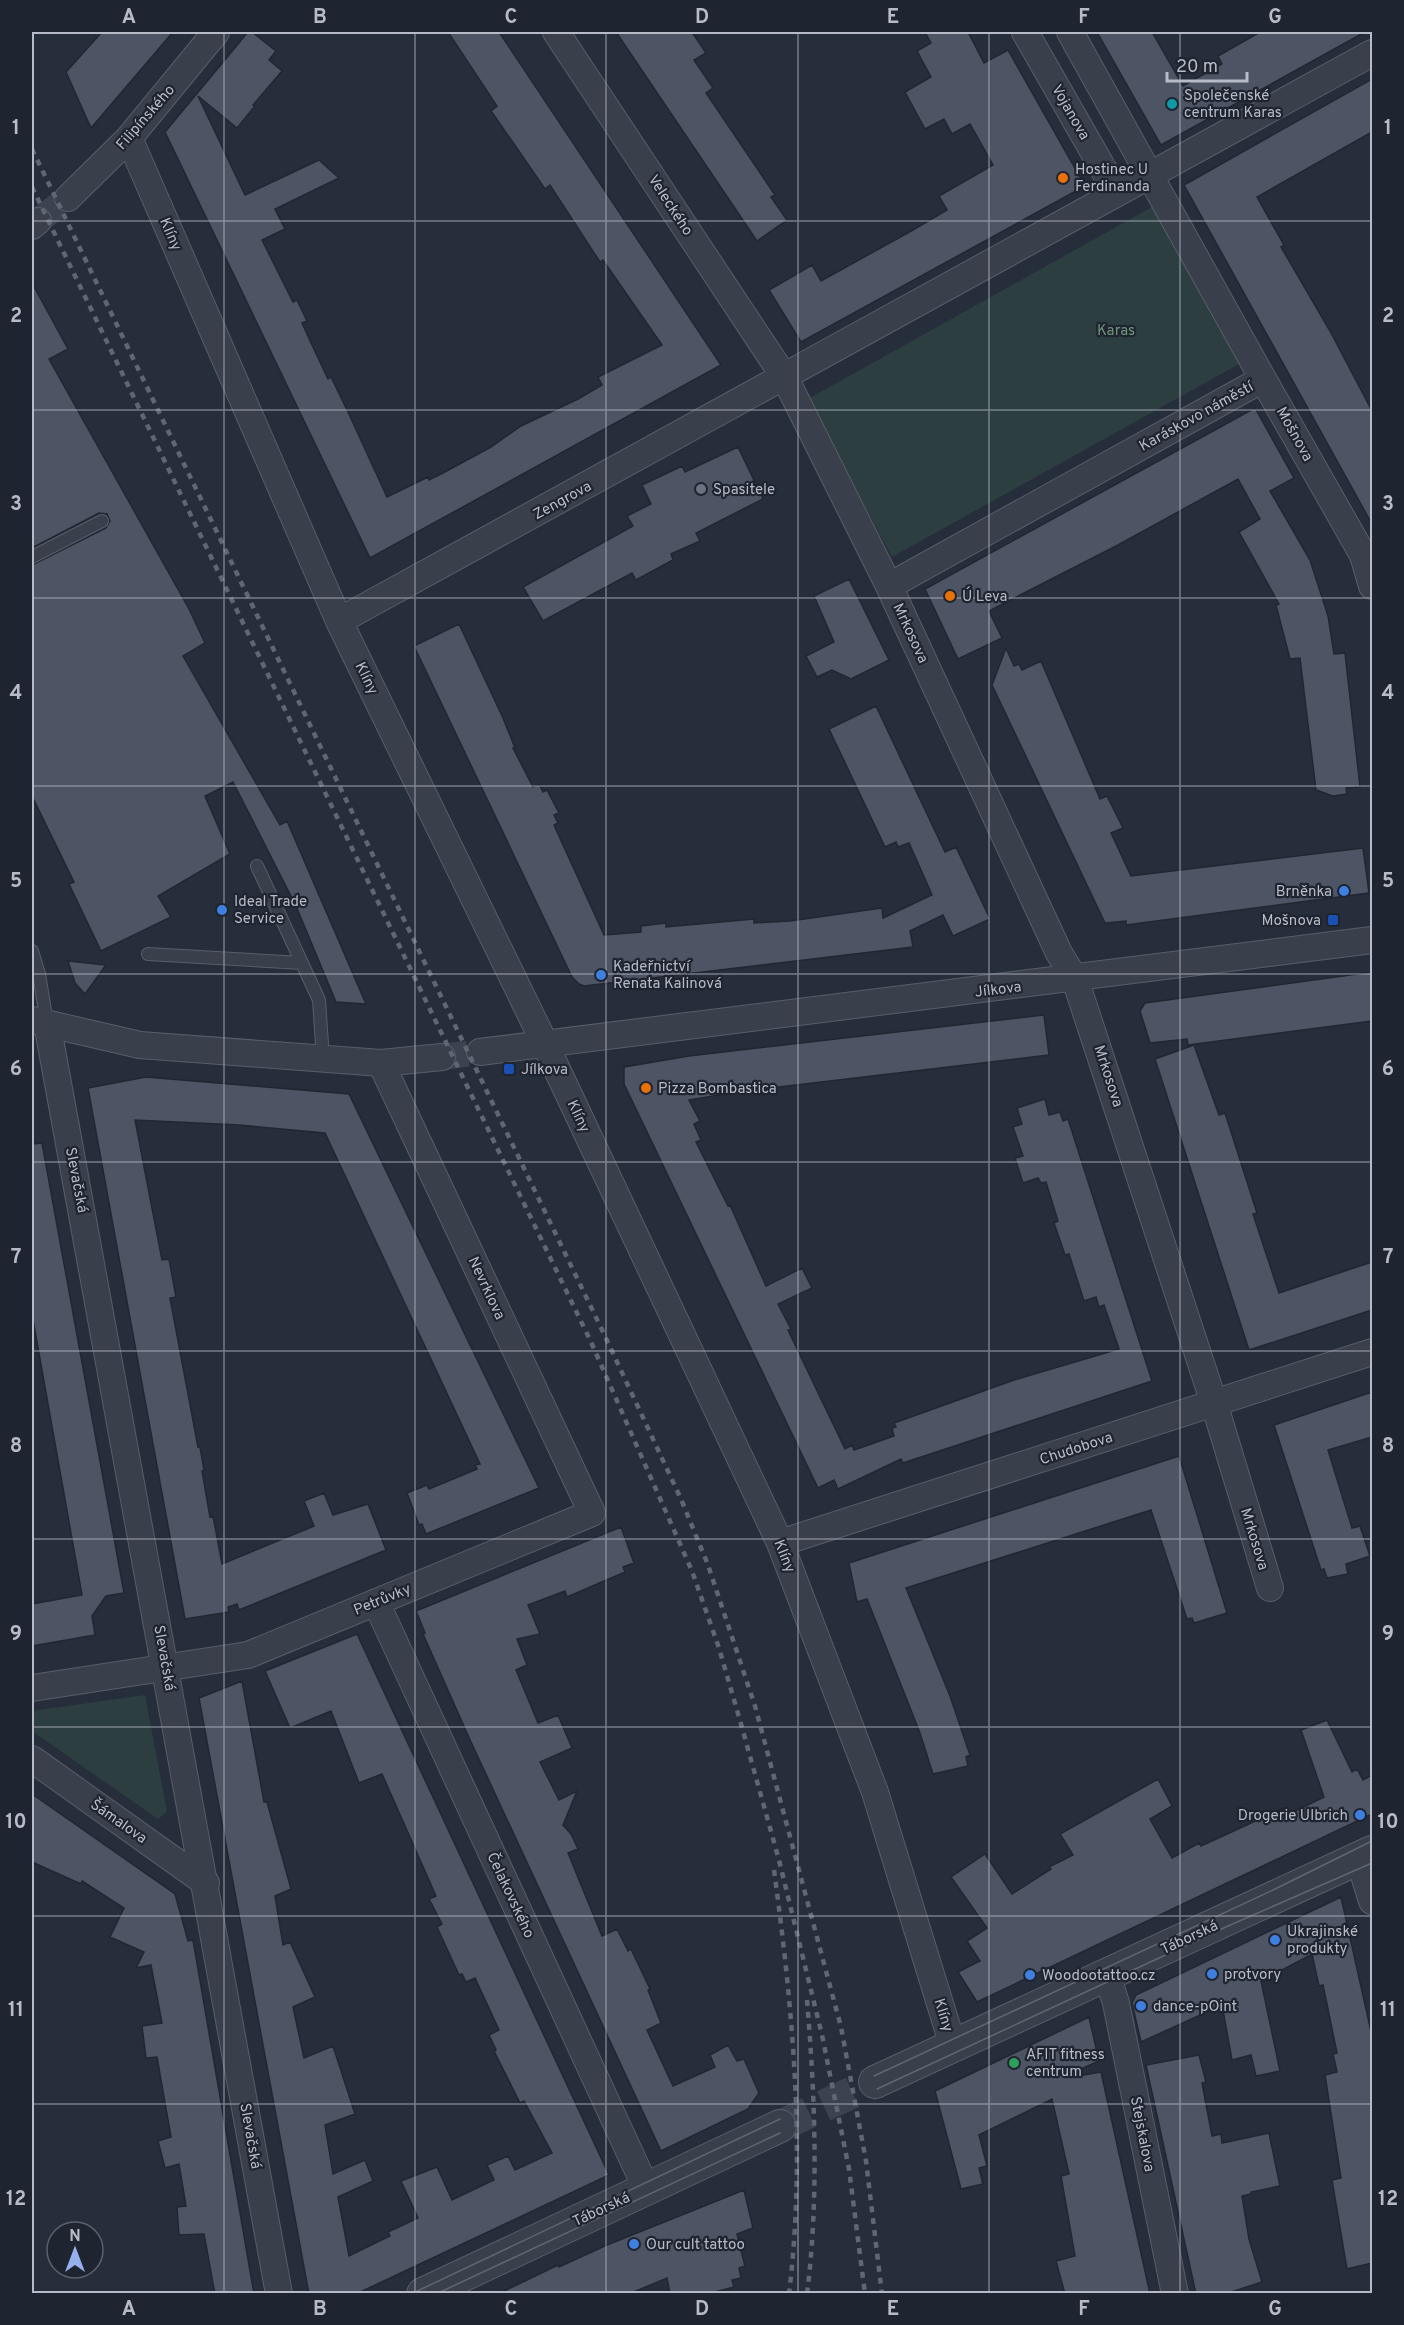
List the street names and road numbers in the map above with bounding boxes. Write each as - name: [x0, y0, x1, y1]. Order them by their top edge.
- street label: Filipínského: [113, 81, 180, 155]
- street label: Vojanova: [1046, 82, 1093, 144]
- street label: Veleckého: [643, 172, 696, 240]
- street label: Klíny: [154, 215, 185, 254]
- street label: Karáskovo náměstí: [1136, 377, 1258, 457]
- street label: Mošnova: [1271, 404, 1316, 465]
- street label: Zengrova: [530, 478, 595, 525]
- street label: Mrkosova: [888, 601, 932, 667]
- street label: Klíny: [350, 659, 382, 698]
- street label: Jílkova: [974, 978, 1023, 1003]
- street label: Mrkosova: [1089, 1043, 1126, 1110]
- street label: Klíny: [562, 1097, 593, 1136]
- street label: Slevačská: [60, 1146, 91, 1215]
- street label: Nevrklova: [463, 1254, 509, 1323]
- street label: Chudobova: [1038, 1429, 1115, 1470]
- street label: Mrkosova: [1235, 1506, 1272, 1573]
- street label: Klíny: [768, 1537, 799, 1576]
- street label: Petrůvky: [351, 1580, 414, 1620]
- street label: Slevačská: [148, 1624, 179, 1693]
- street label: Šámalova: [86, 1794, 151, 1849]
- street label: Čelakovského: [481, 1849, 540, 1942]
- street label: Táborská: [1158, 1917, 1221, 1960]
- street label: Klíny: [929, 1996, 957, 2035]
- street label: Stejskalova: [1125, 2095, 1158, 2174]
- street label: Slevačská: [234, 2102, 265, 2171]
- street label: Táborská: [570, 2189, 633, 2232]

